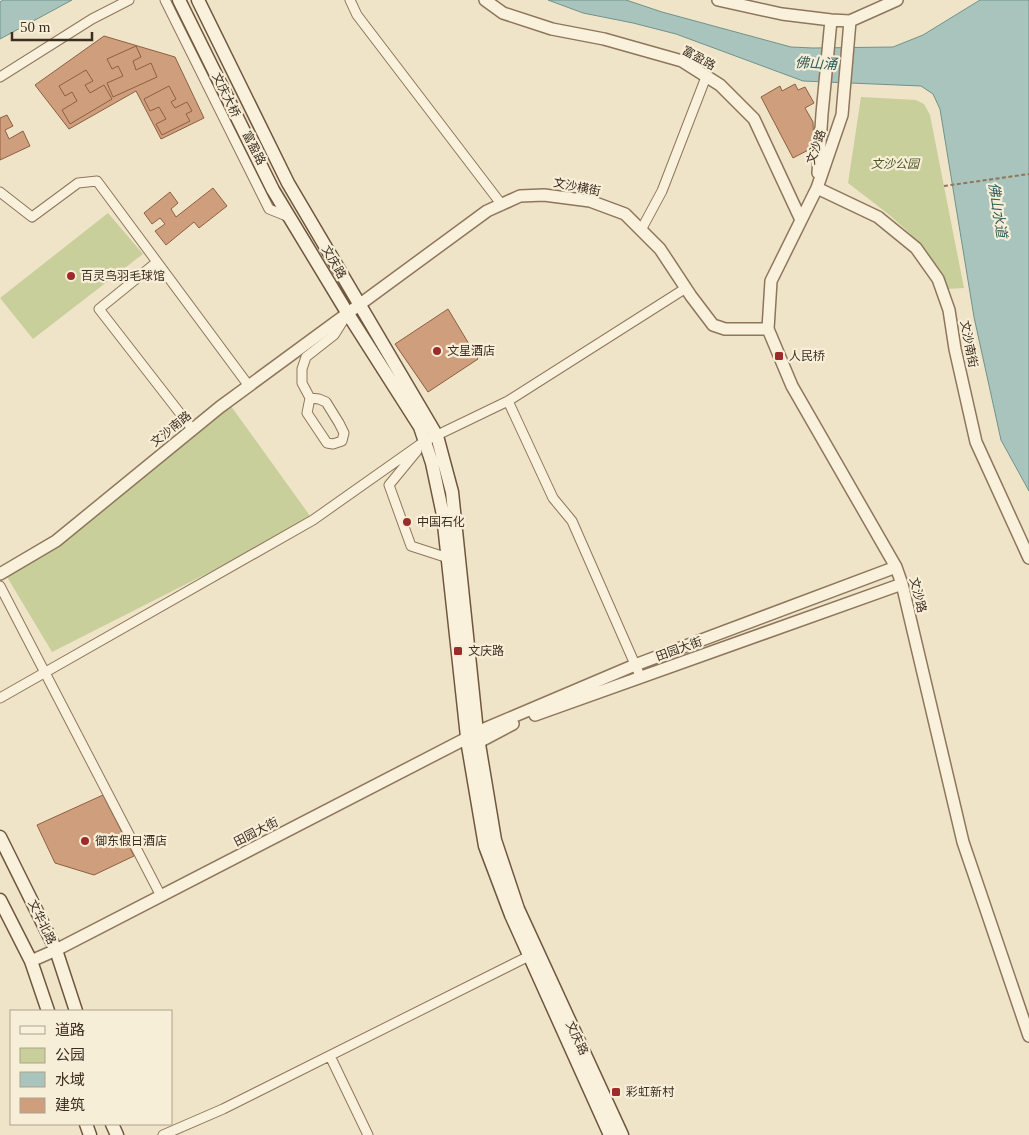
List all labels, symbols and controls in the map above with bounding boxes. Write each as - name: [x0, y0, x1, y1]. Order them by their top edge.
- scale bar: [12, 10, 92, 42]
- text: 50 m: [20, 19, 51, 35]
- street label: 富盈路: [680, 43, 718, 73]
- water label: 佛山涌: [795, 55, 839, 72]
- street label: 文庆大桥: [209, 70, 243, 120]
- street label: 文沙路: [804, 128, 828, 166]
- street label: 富盈路: [240, 129, 268, 167]
- park label: 文沙公园: [871, 157, 921, 171]
- street label: 文沙横街: [552, 176, 602, 198]
- water label: 佛山水道: [986, 181, 1010, 241]
- street label: 文庆路: [319, 243, 349, 281]
- place label: 百灵鸟羽毛球馆: [81, 269, 165, 283]
- marker: 百灵鸟羽毛球馆: [65, 270, 77, 282]
- street label: 文沙南街: [958, 319, 980, 369]
- place label: 文星酒店: [447, 344, 495, 358]
- marker: 文星酒店: [431, 345, 443, 357]
- place label: 人民桥: [789, 349, 825, 363]
- marker: 人民桥: [773, 350, 785, 362]
- street label: 文沙南路: [148, 408, 194, 450]
- place label: 中国石化: [417, 515, 465, 529]
- marker: 中国石化: [401, 516, 413, 528]
- street label: 文沙路: [907, 576, 929, 614]
- street label: 田园大街: [654, 634, 704, 664]
- place label: 文庆路: [468, 644, 504, 658]
- marker: 文庆路: [452, 645, 464, 657]
- street label: 田园大街: [231, 815, 281, 849]
- place label: 御东假日酒店: [95, 834, 167, 848]
- marker: 御东假日酒店: [79, 835, 91, 847]
- street label: 文华北路: [25, 897, 59, 947]
- legend: [10, 1010, 172, 1125]
- street label: 文庆路: [563, 1019, 591, 1057]
- text: 道路: [55, 1022, 85, 1038]
- text: 公园: [55, 1047, 85, 1063]
- text: 水域: [55, 1072, 85, 1088]
- place label: 彩虹新村: [626, 1085, 675, 1099]
- marker: 彩虹新村: [610, 1086, 622, 1098]
- text: 建筑: [55, 1097, 85, 1113]

